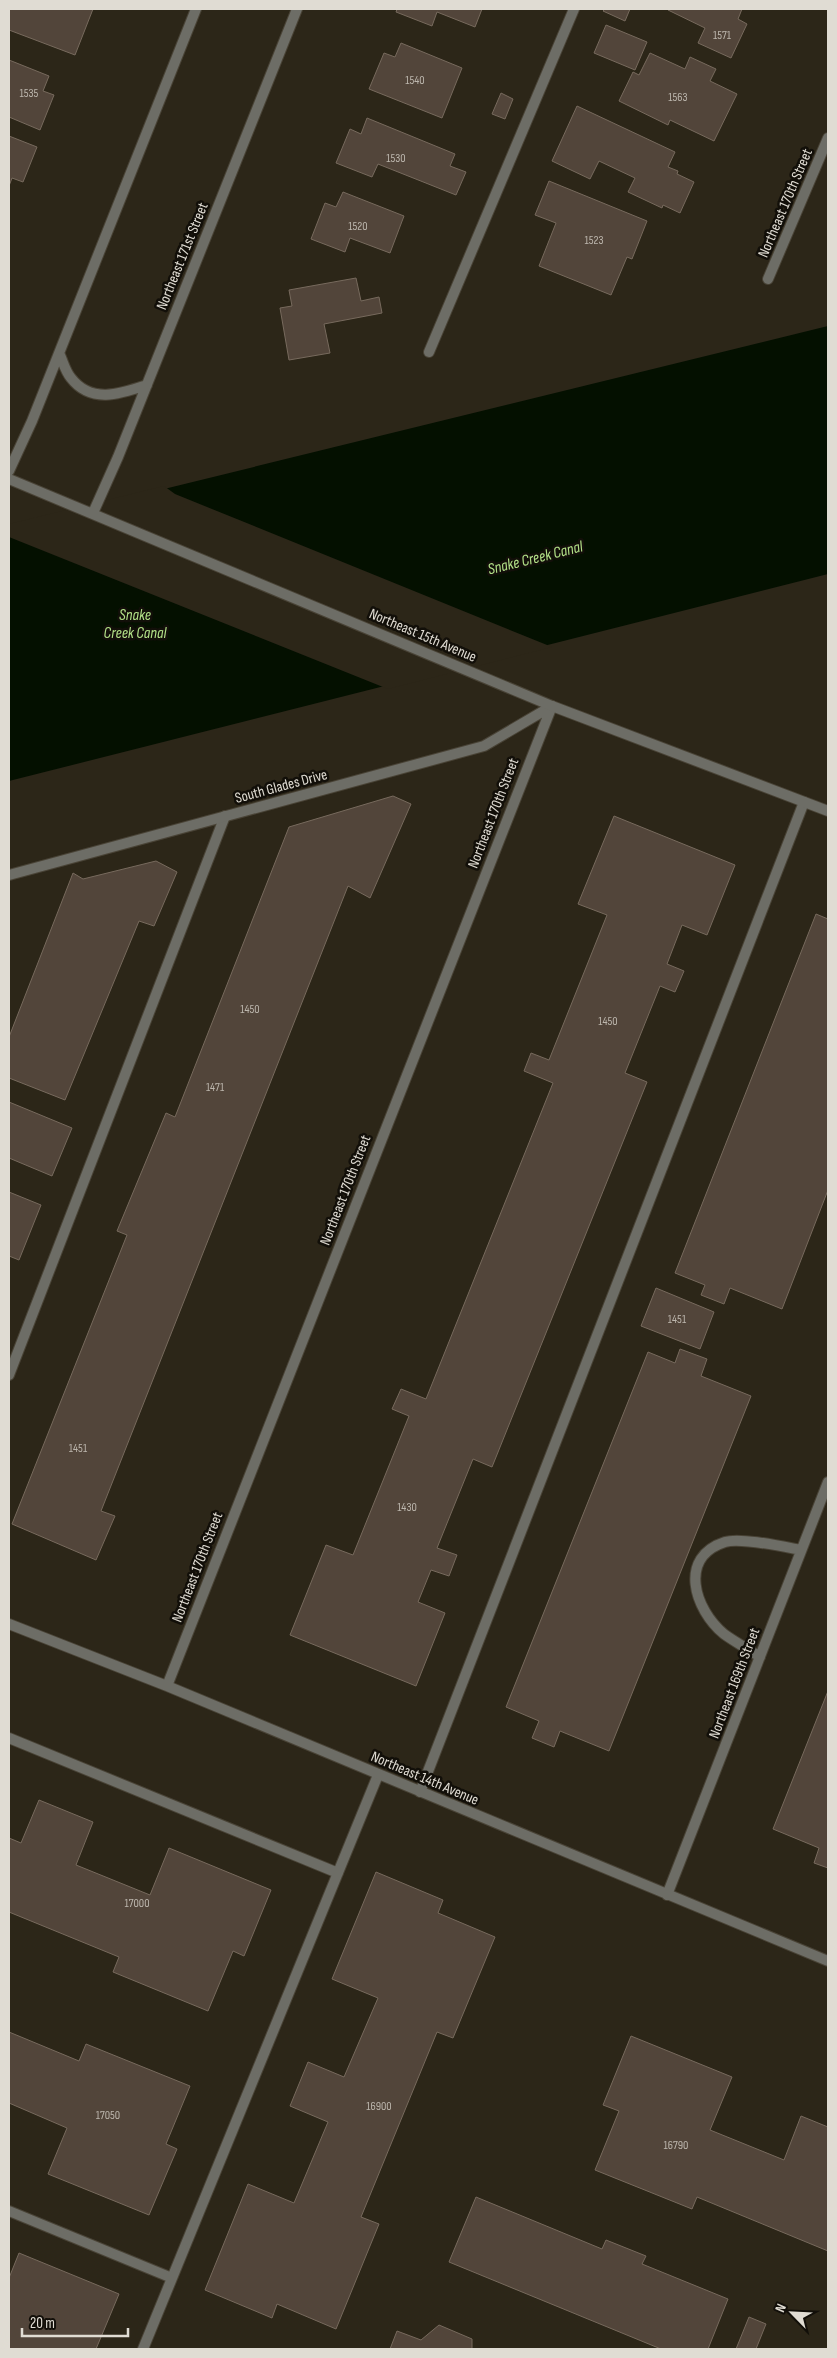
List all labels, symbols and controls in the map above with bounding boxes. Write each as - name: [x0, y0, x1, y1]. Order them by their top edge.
- house number: 1571: [713, 28, 732, 43]
- house number: 1540: [405, 73, 425, 88]
- house number: 1535: [20, 86, 39, 101]
- house number: 1563: [668, 90, 688, 105]
- street label: Northeast 170th Street: [754, 146, 817, 260]
- house number: 1530: [386, 151, 406, 166]
- street label: Northeast 171st Street: [152, 199, 213, 313]
- house number: 1520: [348, 219, 368, 234]
- house number: 1523: [584, 233, 604, 248]
- water label: Snake Creek Canal: [486, 537, 586, 579]
- street label: Northeast 15th Avenue: [366, 604, 479, 667]
- water label: Snake Creek Canal: [104, 606, 167, 643]
- street label: Northeast 170th Street: [464, 755, 523, 871]
- street label: South Glades Drive: [233, 765, 329, 808]
- house number: 1450: [240, 1002, 260, 1017]
- house number: 1450: [598, 1014, 618, 1029]
- house number: 1471: [206, 1080, 225, 1095]
- street label: Northeast 170th Street: [316, 1132, 375, 1248]
- house number: 1451: [668, 1312, 687, 1327]
- house number: 1451: [69, 1441, 88, 1456]
- house number: 1430: [397, 1500, 417, 1515]
- street label: Northeast 170th Street: [168, 1509, 227, 1625]
- street label: Northeast 169th Street: [705, 1625, 764, 1741]
- street label: Northeast 14th Avenue: [368, 1747, 481, 1810]
- house number: 17000: [125, 1896, 150, 1911]
- house number: 16900: [366, 2099, 392, 2114]
- house number: 17050: [96, 2108, 120, 2123]
- house number: 16790: [664, 2138, 688, 2153]
- north arrow: [767, 2288, 817, 2338]
- text: N: [771, 2301, 790, 2315]
- scale bar: [22, 2306, 129, 2338]
- text: 20 m: [30, 2314, 55, 2333]

